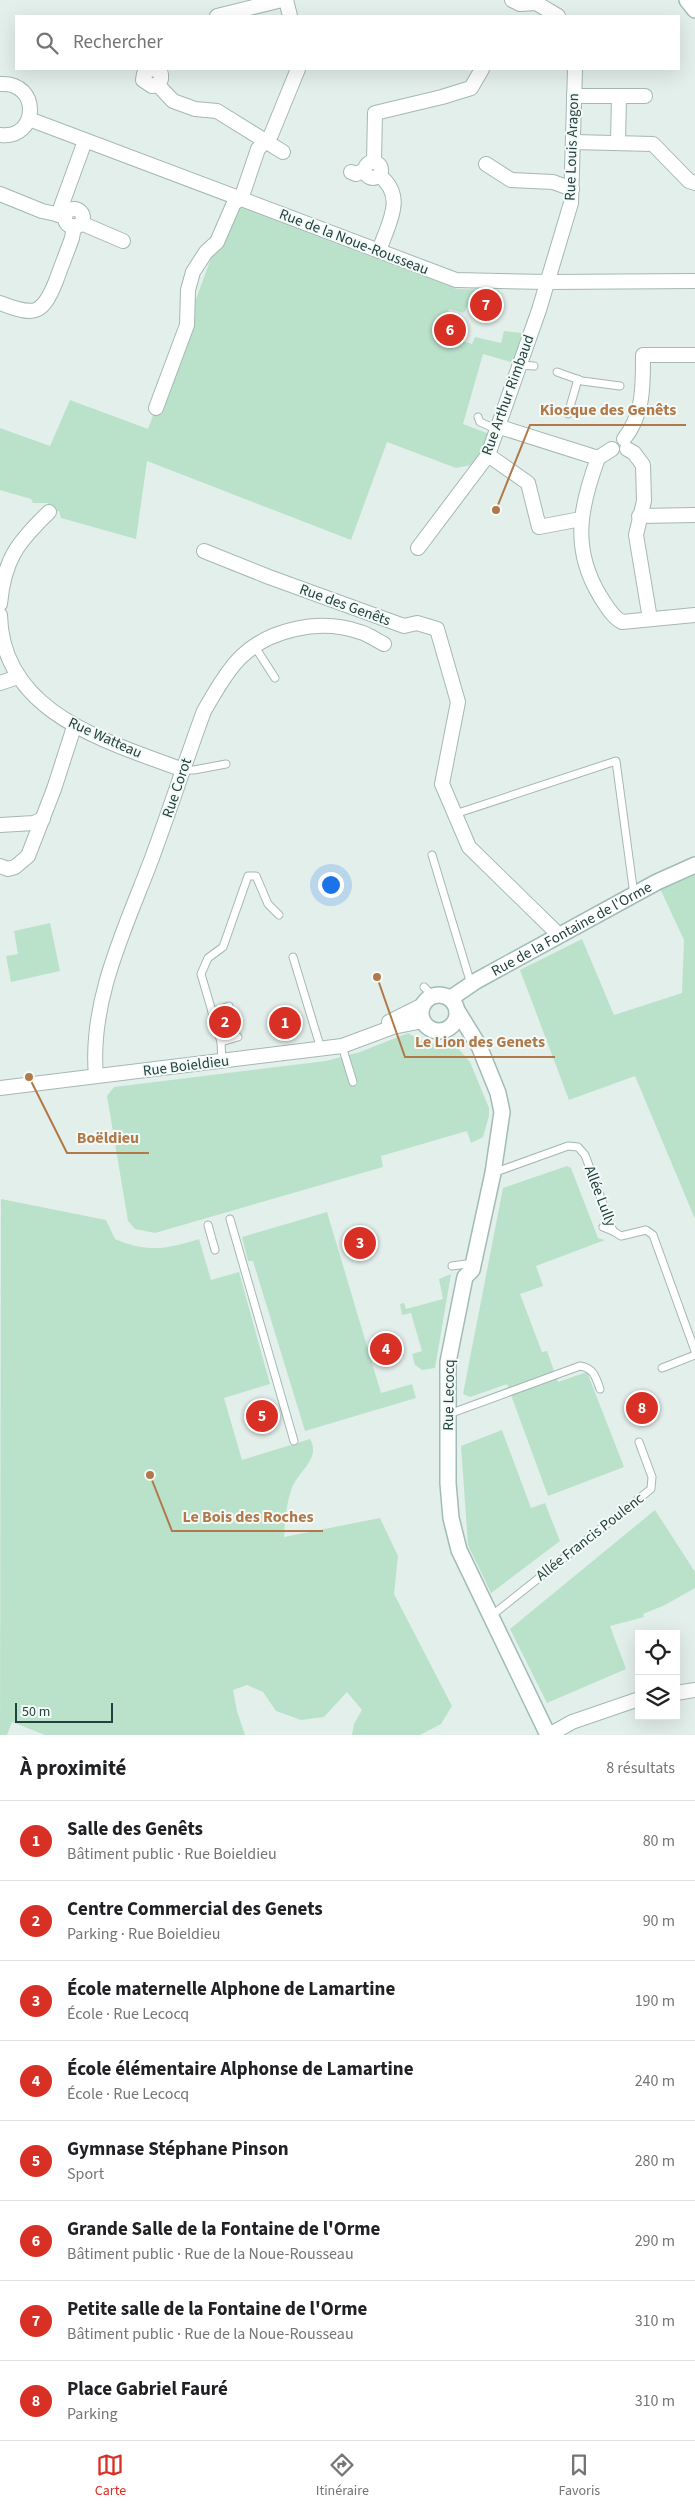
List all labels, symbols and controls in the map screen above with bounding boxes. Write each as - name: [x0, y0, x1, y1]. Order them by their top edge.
- search box: [15, 15, 680, 70]
- icon: search: [33, 29, 61, 57]
- text: Rechercher: [73, 29, 163, 56]
- street label: Rue Louis Aragon: [560, 93, 584, 201]
- street label: Rue de la Noue-Rousseau: [276, 204, 432, 280]
- pin: 7: [470, 286, 502, 324]
- pin: 6: [434, 311, 466, 349]
- street label: Rue Arthur Rimbaud: [476, 332, 540, 458]
- callout: Kiosque des Genêts: [530, 394, 686, 425]
- text: Kiosque des Genêts: [540, 399, 676, 421]
- street label: Rue des Genêts: [296, 579, 394, 631]
- street label: Rue Watteau: [65, 712, 145, 764]
- street label: Rue Corot: [157, 755, 197, 821]
- your location: [318, 872, 344, 898]
- street label: Rue de la Fontaine de l'Orme: [487, 876, 655, 981]
- pin: 2: [209, 1003, 241, 1041]
- pin: 1: [269, 1004, 301, 1042]
- callout: Le Lion des Genets: [405, 1026, 555, 1057]
- text: Le Lion des Genets: [415, 1031, 545, 1053]
- street label: Rue Boieldieu: [142, 1050, 230, 1082]
- callout: Boëldieu: [67, 1122, 149, 1153]
- text: Boëldieu: [77, 1127, 139, 1149]
- street label: Allée Lully: [579, 1163, 621, 1229]
- pin: 3: [344, 1224, 376, 1262]
- pin: 4: [370, 1330, 402, 1368]
- street label: Rue Lecocq: [438, 1359, 460, 1431]
- pin: 8: [626, 1389, 658, 1427]
- pin: 5: [246, 1397, 278, 1435]
- street label: Allée Francis Poulenc: [532, 1488, 649, 1586]
- callout: Le Bois des Roches: [172, 1500, 323, 1531]
- text: Le Bois des Roches: [182, 1506, 314, 1528]
- map controls: [635, 1630, 680, 1720]
- button: locate: [635, 1630, 680, 1675]
- button: layers: [635, 1675, 680, 1720]
- scale bar: [15, 1700, 112, 1723]
- text: 50 m: [22, 1702, 50, 1722]
- text: À proximité: [20, 1753, 126, 1783]
- text: 8 résultats: [606, 1757, 675, 1779]
- text: Salle des Genêts: [67, 1816, 203, 1843]
- text: 1: [32, 1830, 40, 1852]
- text: 80 m: [643, 1830, 675, 1852]
- text: Bâtiment public · Rue Boieldieu: [67, 1843, 277, 1865]
- text: Centre Commercial des Genets: [67, 1896, 323, 1923]
- text: 2: [32, 1910, 40, 1932]
- text: 90 m: [643, 1910, 675, 1932]
- text: Parking · Rue Boieldieu: [67, 1923, 220, 1945]
- text: École maternelle Alphone de Lamartine: [67, 1976, 395, 2003]
- text: 3: [32, 1990, 40, 2012]
- text: 190 m: [635, 1990, 675, 2012]
- text: École · Rue Lecocq: [67, 2003, 189, 2025]
- text: École élémentaire Alphonse de Lamartine: [67, 2056, 414, 2083]
- text: 4: [32, 2070, 40, 2092]
- text: 240 m: [635, 2070, 675, 2092]
- text: École · Rue Lecocq: [67, 2083, 189, 2105]
- text: Gymnase Stéphane Pinson: [67, 2136, 289, 2163]
- text: 5: [32, 2150, 40, 2172]
- text: 280 m: [635, 2150, 675, 2172]
- text: Sport: [67, 2163, 104, 2185]
- text: Grande Salle de la Fontaine de l'Orme: [67, 2216, 380, 2243]
- text: 6: [32, 2230, 40, 2252]
- text: 290 m: [635, 2230, 675, 2252]
- text: Bâtiment public · Rue de la Noue-Rousseau: [67, 2243, 354, 2265]
- text: Petite salle de la Fontaine de l'Orme: [67, 2296, 367, 2323]
- text: 7: [32, 2310, 40, 2332]
- text: 310 m: [635, 2310, 675, 2332]
- text: Bâtiment public · Rue de la Noue-Rousseau: [67, 2323, 354, 2345]
- text: Place Gabriel Fauré: [67, 2376, 228, 2403]
- text: 8: [32, 2390, 40, 2412]
- text: 310 m: [635, 2390, 675, 2412]
- text: Parking: [67, 2403, 118, 2425]
- tab: Carte: [95, 2451, 126, 2501]
- tab: Itinéraire: [316, 2451, 369, 2501]
- tab: Favoris: [558, 2451, 600, 2501]

